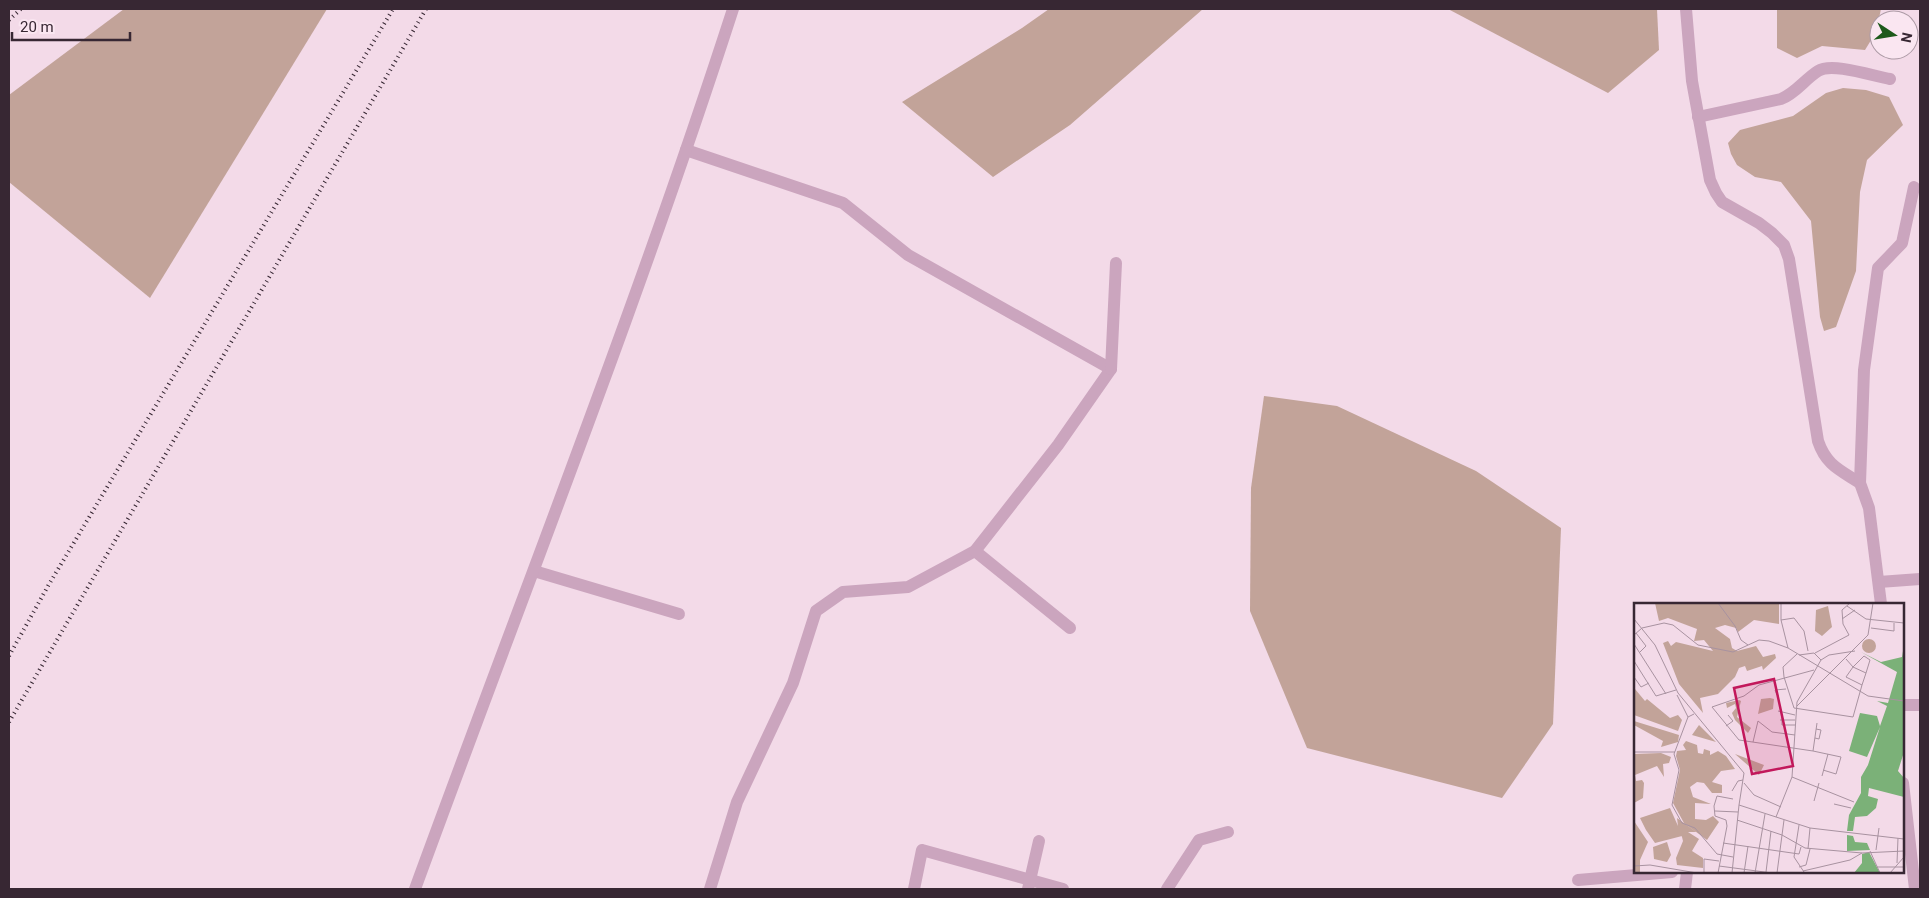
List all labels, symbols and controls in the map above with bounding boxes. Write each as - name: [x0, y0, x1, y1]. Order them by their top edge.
- scale bar: [12, 10, 130, 42]
- north arrow: [1869, 10, 1919, 60]
- text: 20 m: [20, 18, 54, 36]
- text: N: [1898, 31, 1916, 44]
- inset map: [1634, 603, 1904, 873]

